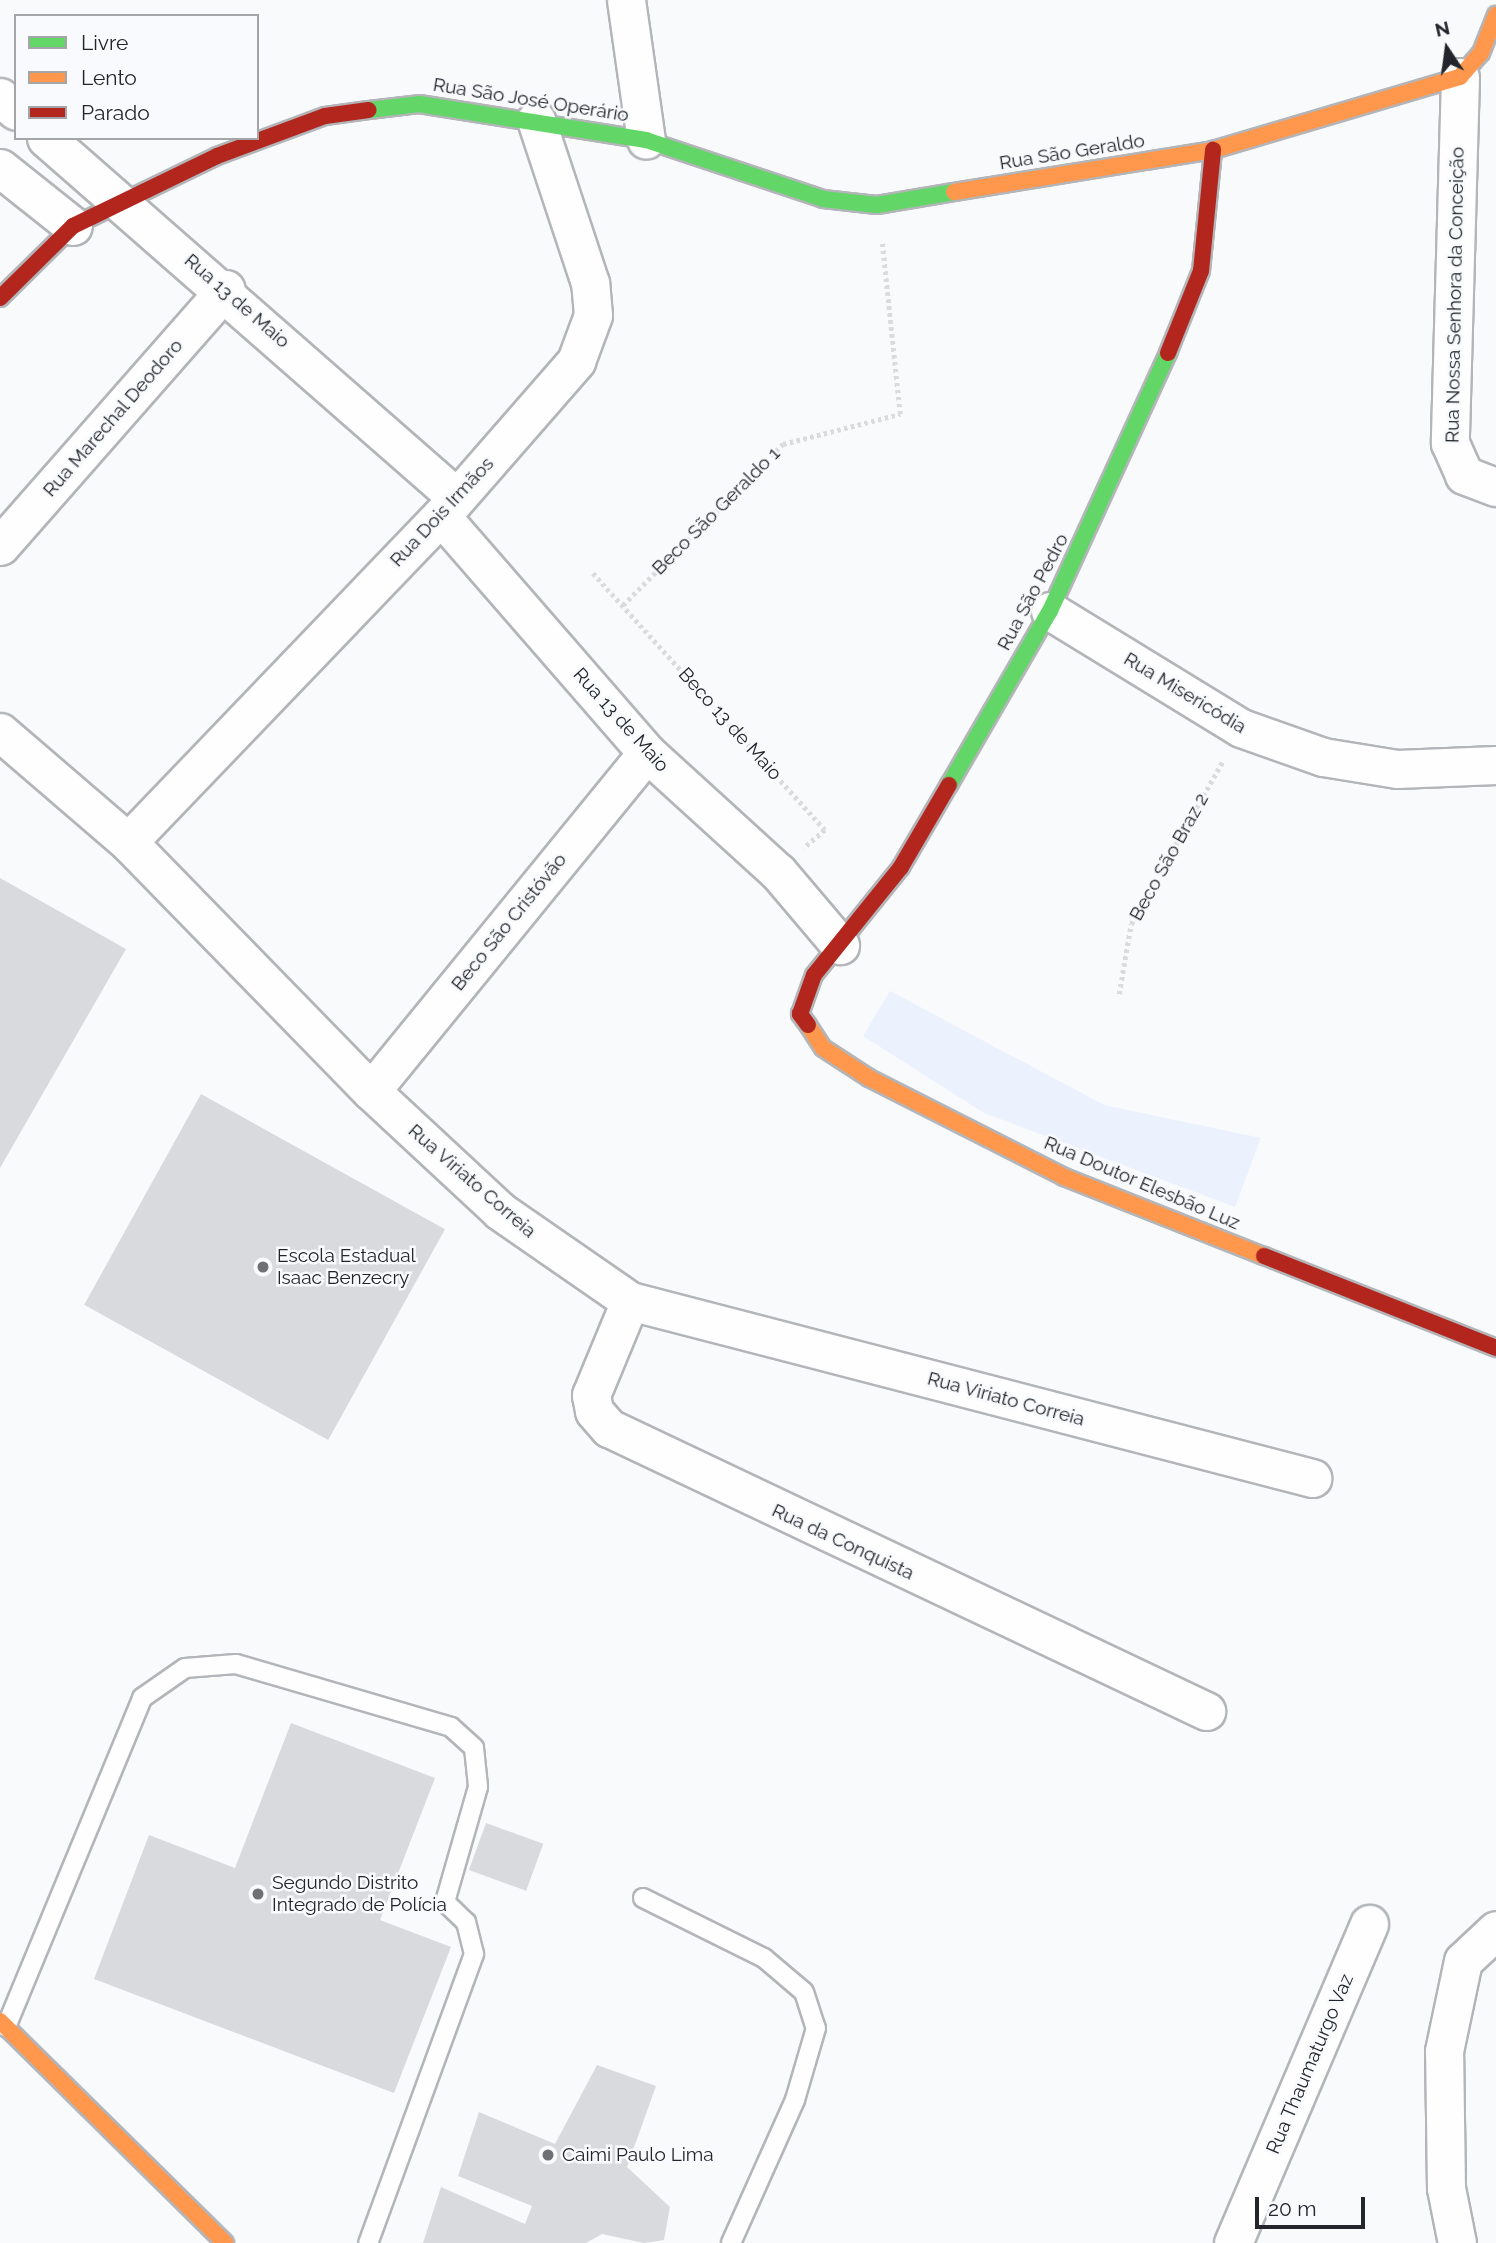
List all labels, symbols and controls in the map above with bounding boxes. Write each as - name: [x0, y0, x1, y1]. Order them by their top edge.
- legend: [14, 14, 259, 140]
- north arrow: [1412, 14, 1482, 84]
- text: N: [1433, 16, 1452, 41]
- text: Livre: [81, 30, 128, 55]
- text: Lento: [81, 65, 137, 90]
- street label: Rua São José Operário: [431, 73, 631, 127]
- text: Parado: [81, 100, 150, 125]
- street label: Rua São Geraldo: [998, 129, 1146, 175]
- street label: Rua Nossa Senhora da Conceição: [1441, 147, 1469, 443]
- street label: Rua 13 de Maio: [180, 249, 294, 353]
- street label: Rua Marechal Deodoro: [38, 334, 188, 502]
- street label: Beco São Geraldo 1: [647, 442, 785, 580]
- street label: Rua Dois Irmãos: [385, 452, 499, 572]
- street label: Rua São Pedro: [993, 530, 1073, 654]
- street label: Rua Misericódia: [1120, 648, 1250, 738]
- street label: Rua 13 de Maio: [568, 663, 674, 777]
- street label: Beco 13 de Maio: [673, 663, 787, 785]
- street label: Beco São Braz 2: [1125, 789, 1213, 925]
- street label: Beco São Cristóvão: [447, 849, 571, 995]
- street label: Rua Viriato Correia: [403, 1119, 541, 1243]
- street label: Rua Doutor Elesbão Luz: [1040, 1131, 1244, 1235]
- place label: Escola Estadual Isaac Benzecry: [277, 1245, 416, 1289]
- marker: Escola Estadual Isaac Benzecry: [255, 1259, 271, 1275]
- street label: Rua Viriato Correia: [925, 1367, 1087, 1431]
- street label: Rua da Conquista: [768, 1499, 918, 1585]
- place label: Segundo Distrito Integrado de Polícia: [272, 1872, 447, 1916]
- marker: Segundo Distrito Integrado de Polícia: [250, 1886, 266, 1902]
- street label: Rua Thaumaturgo Vaz: [1262, 1970, 1358, 2158]
- place label: Caimi Paulo Lima: [562, 2144, 714, 2166]
- marker: Caimi Paulo Lima: [540, 2147, 556, 2163]
- scale bar: [1258, 2184, 1368, 2228]
- text: 20 m: [1268, 2196, 1316, 2221]

